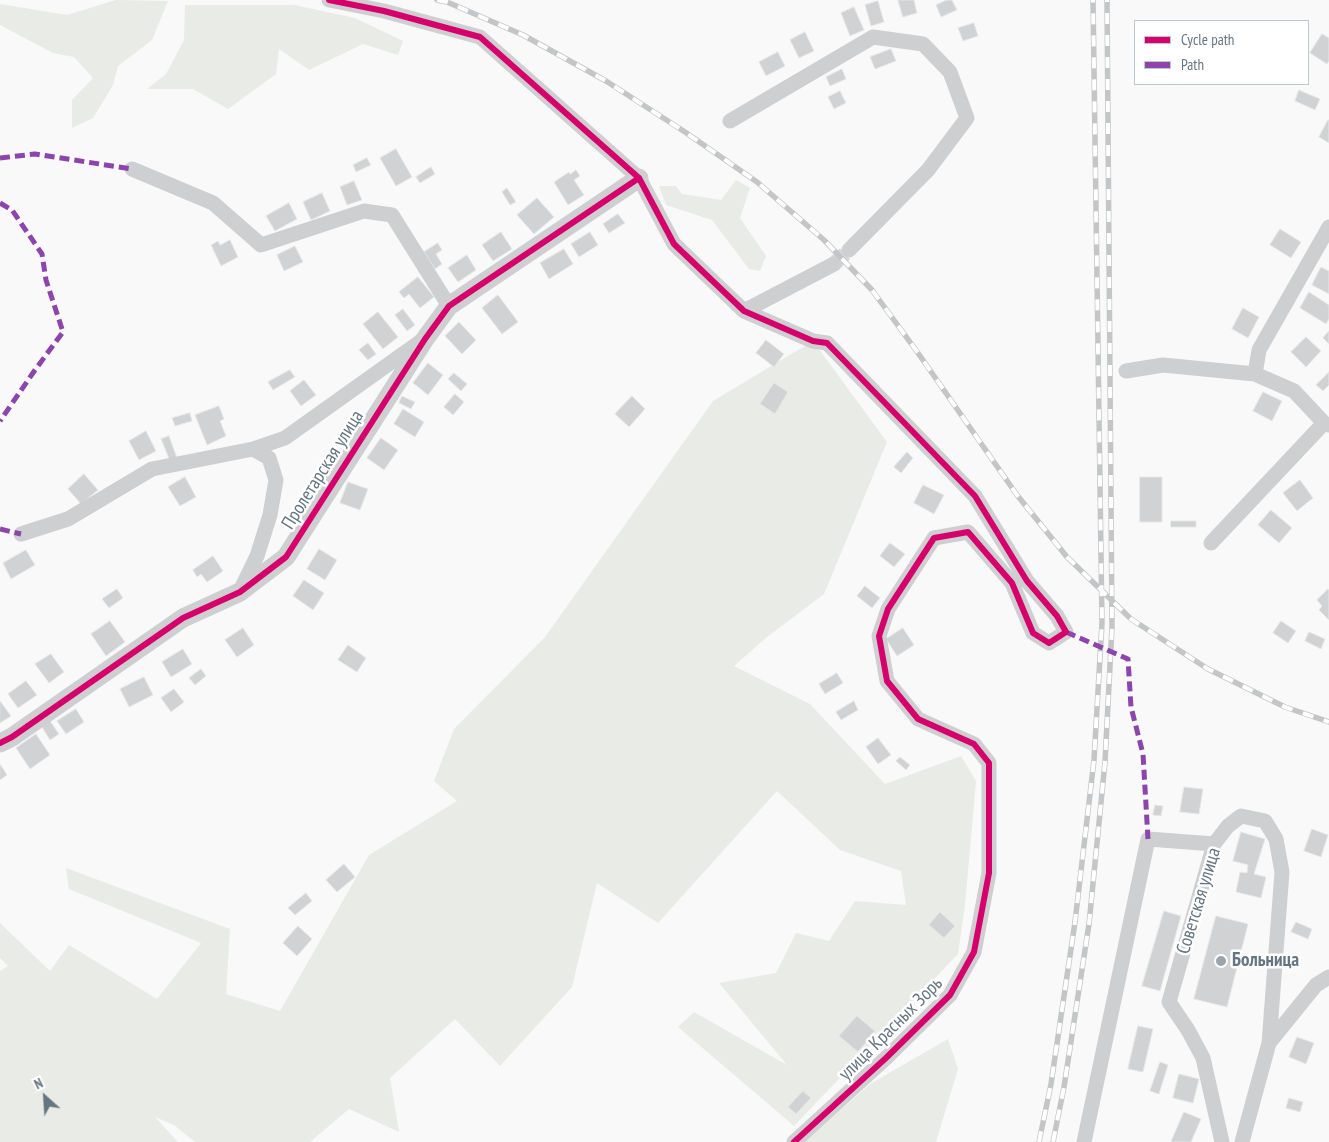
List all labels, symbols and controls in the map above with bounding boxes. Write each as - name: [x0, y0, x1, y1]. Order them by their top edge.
- legend: [1134, 20, 1309, 85]
- text: Cycle path: [1181, 30, 1234, 49]
- text: Path: [1181, 55, 1204, 74]
- street label: Пролетарская улица: [277, 406, 369, 534]
- street label: Советская улица: [1172, 845, 1226, 957]
- place label: Больница: [1232, 950, 1299, 972]
- marker: Больница: [1214, 954, 1228, 968]
- street label: улица Красных Зорь: [834, 972, 948, 1086]
- north arrow: [20, 1072, 70, 1122]
- text: N: [31, 1074, 46, 1093]

